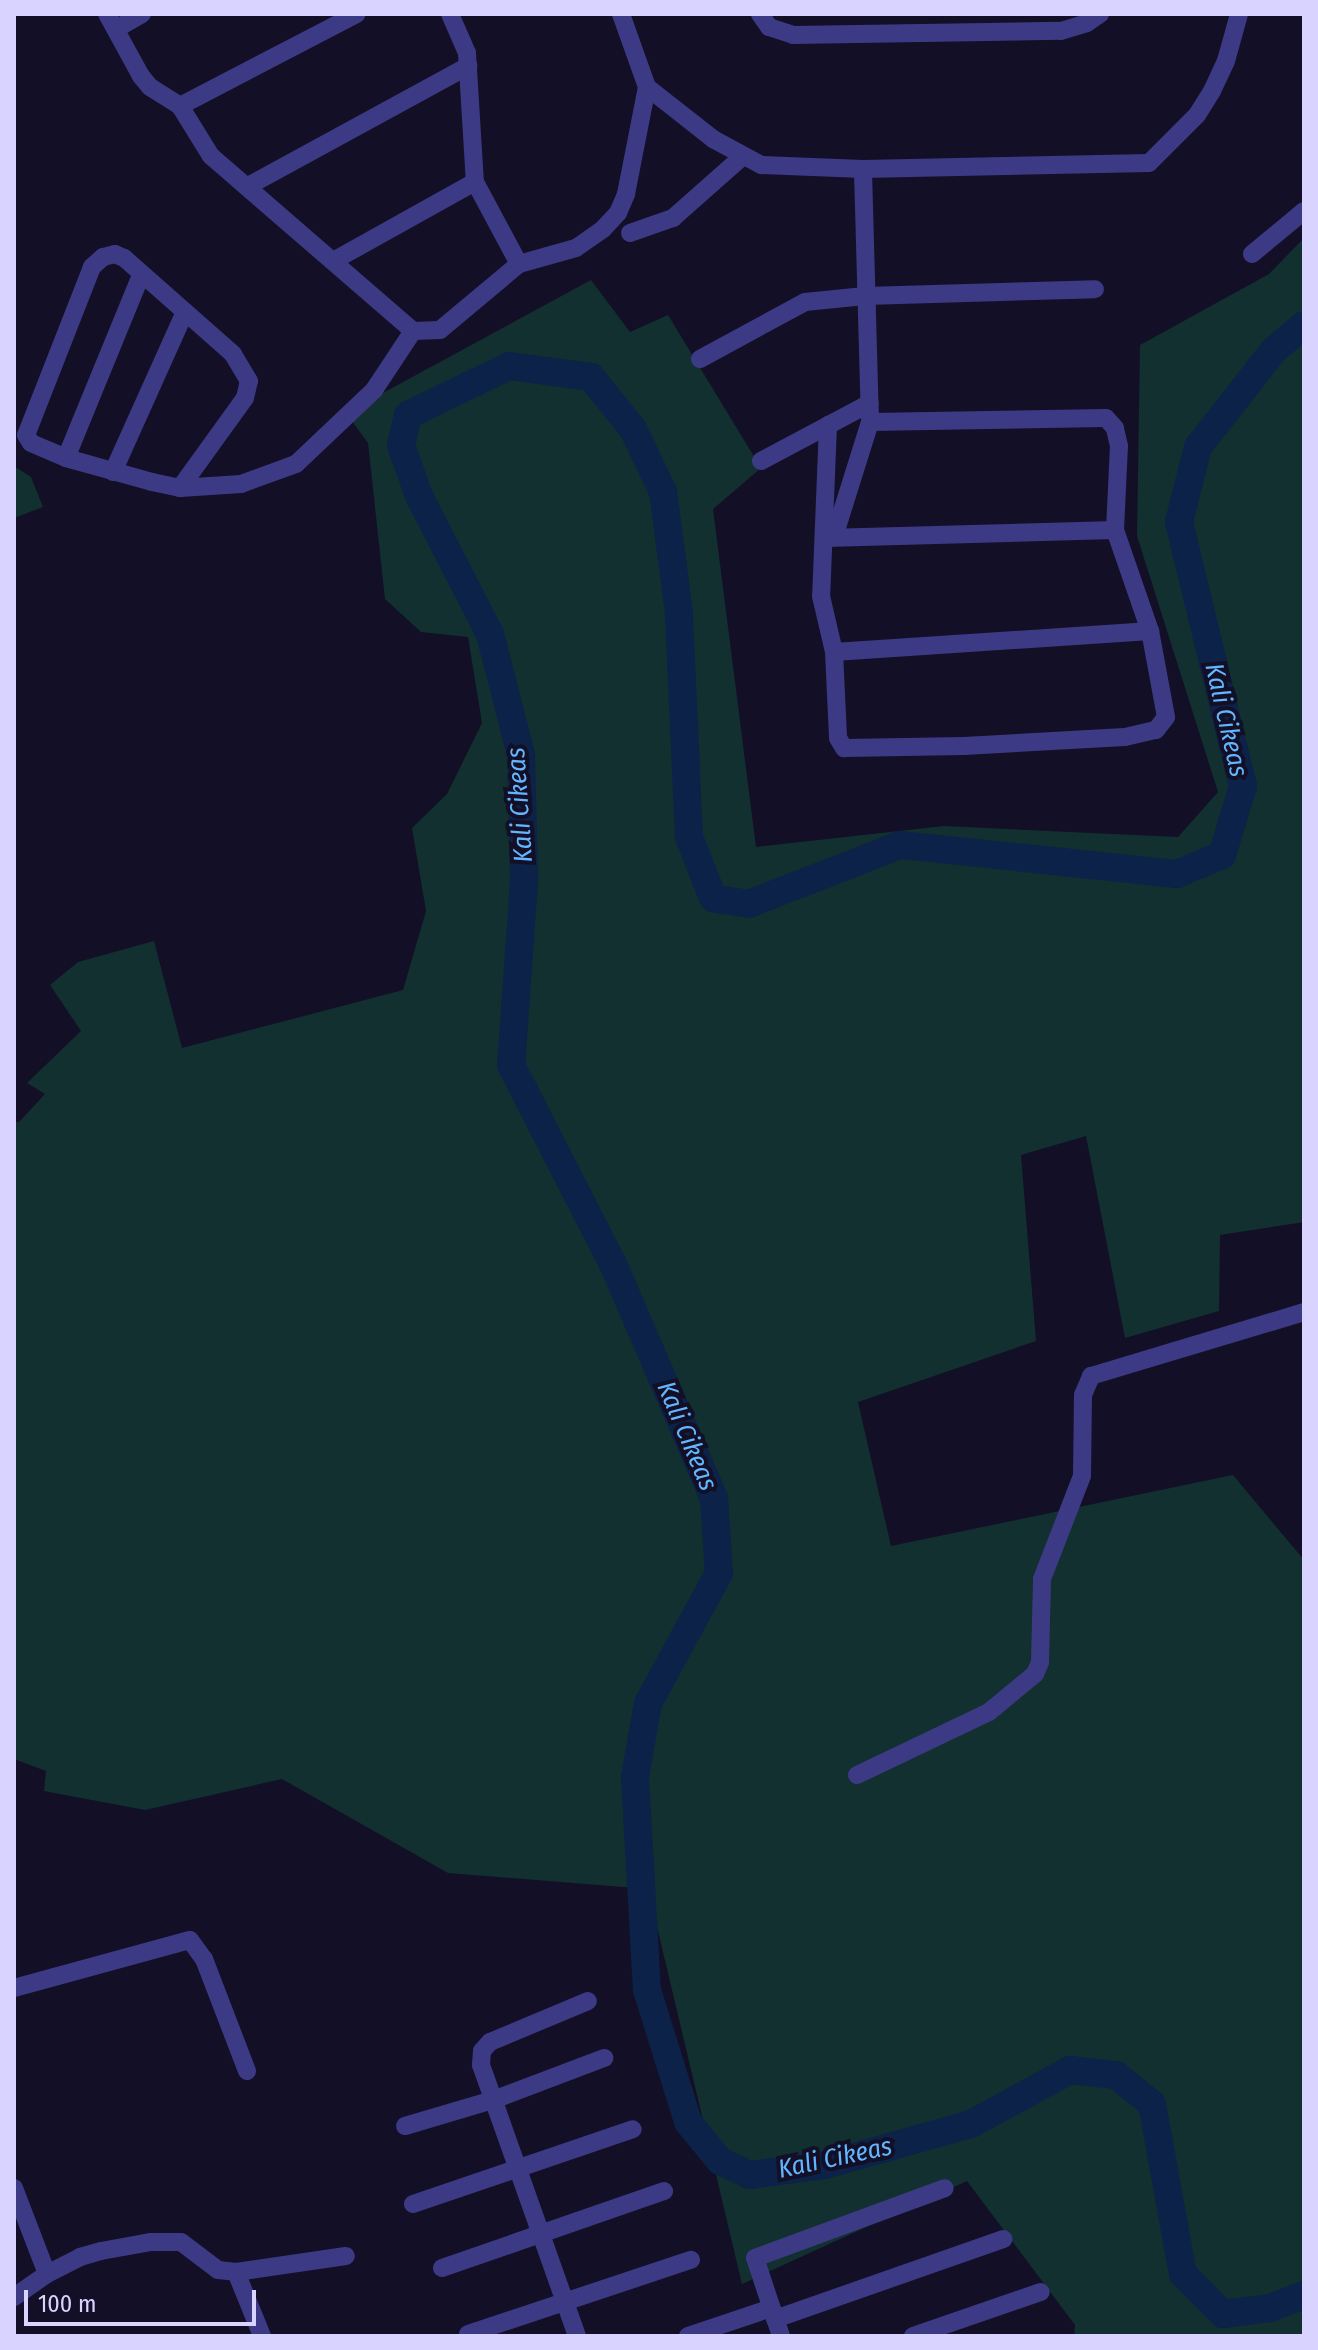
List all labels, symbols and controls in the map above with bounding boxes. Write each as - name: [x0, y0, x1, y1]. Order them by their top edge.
- water label: Kali Cikeas: [1198, 660, 1254, 780]
- water label: Kali Cikeas: [500, 746, 540, 864]
- water label: Kali Cikeas: [650, 1377, 724, 1495]
- water label: Kali Cikeas: [775, 2131, 895, 2185]
- scale bar: [28, 2274, 260, 2324]
- text: 100 m: [38, 2290, 96, 2318]

